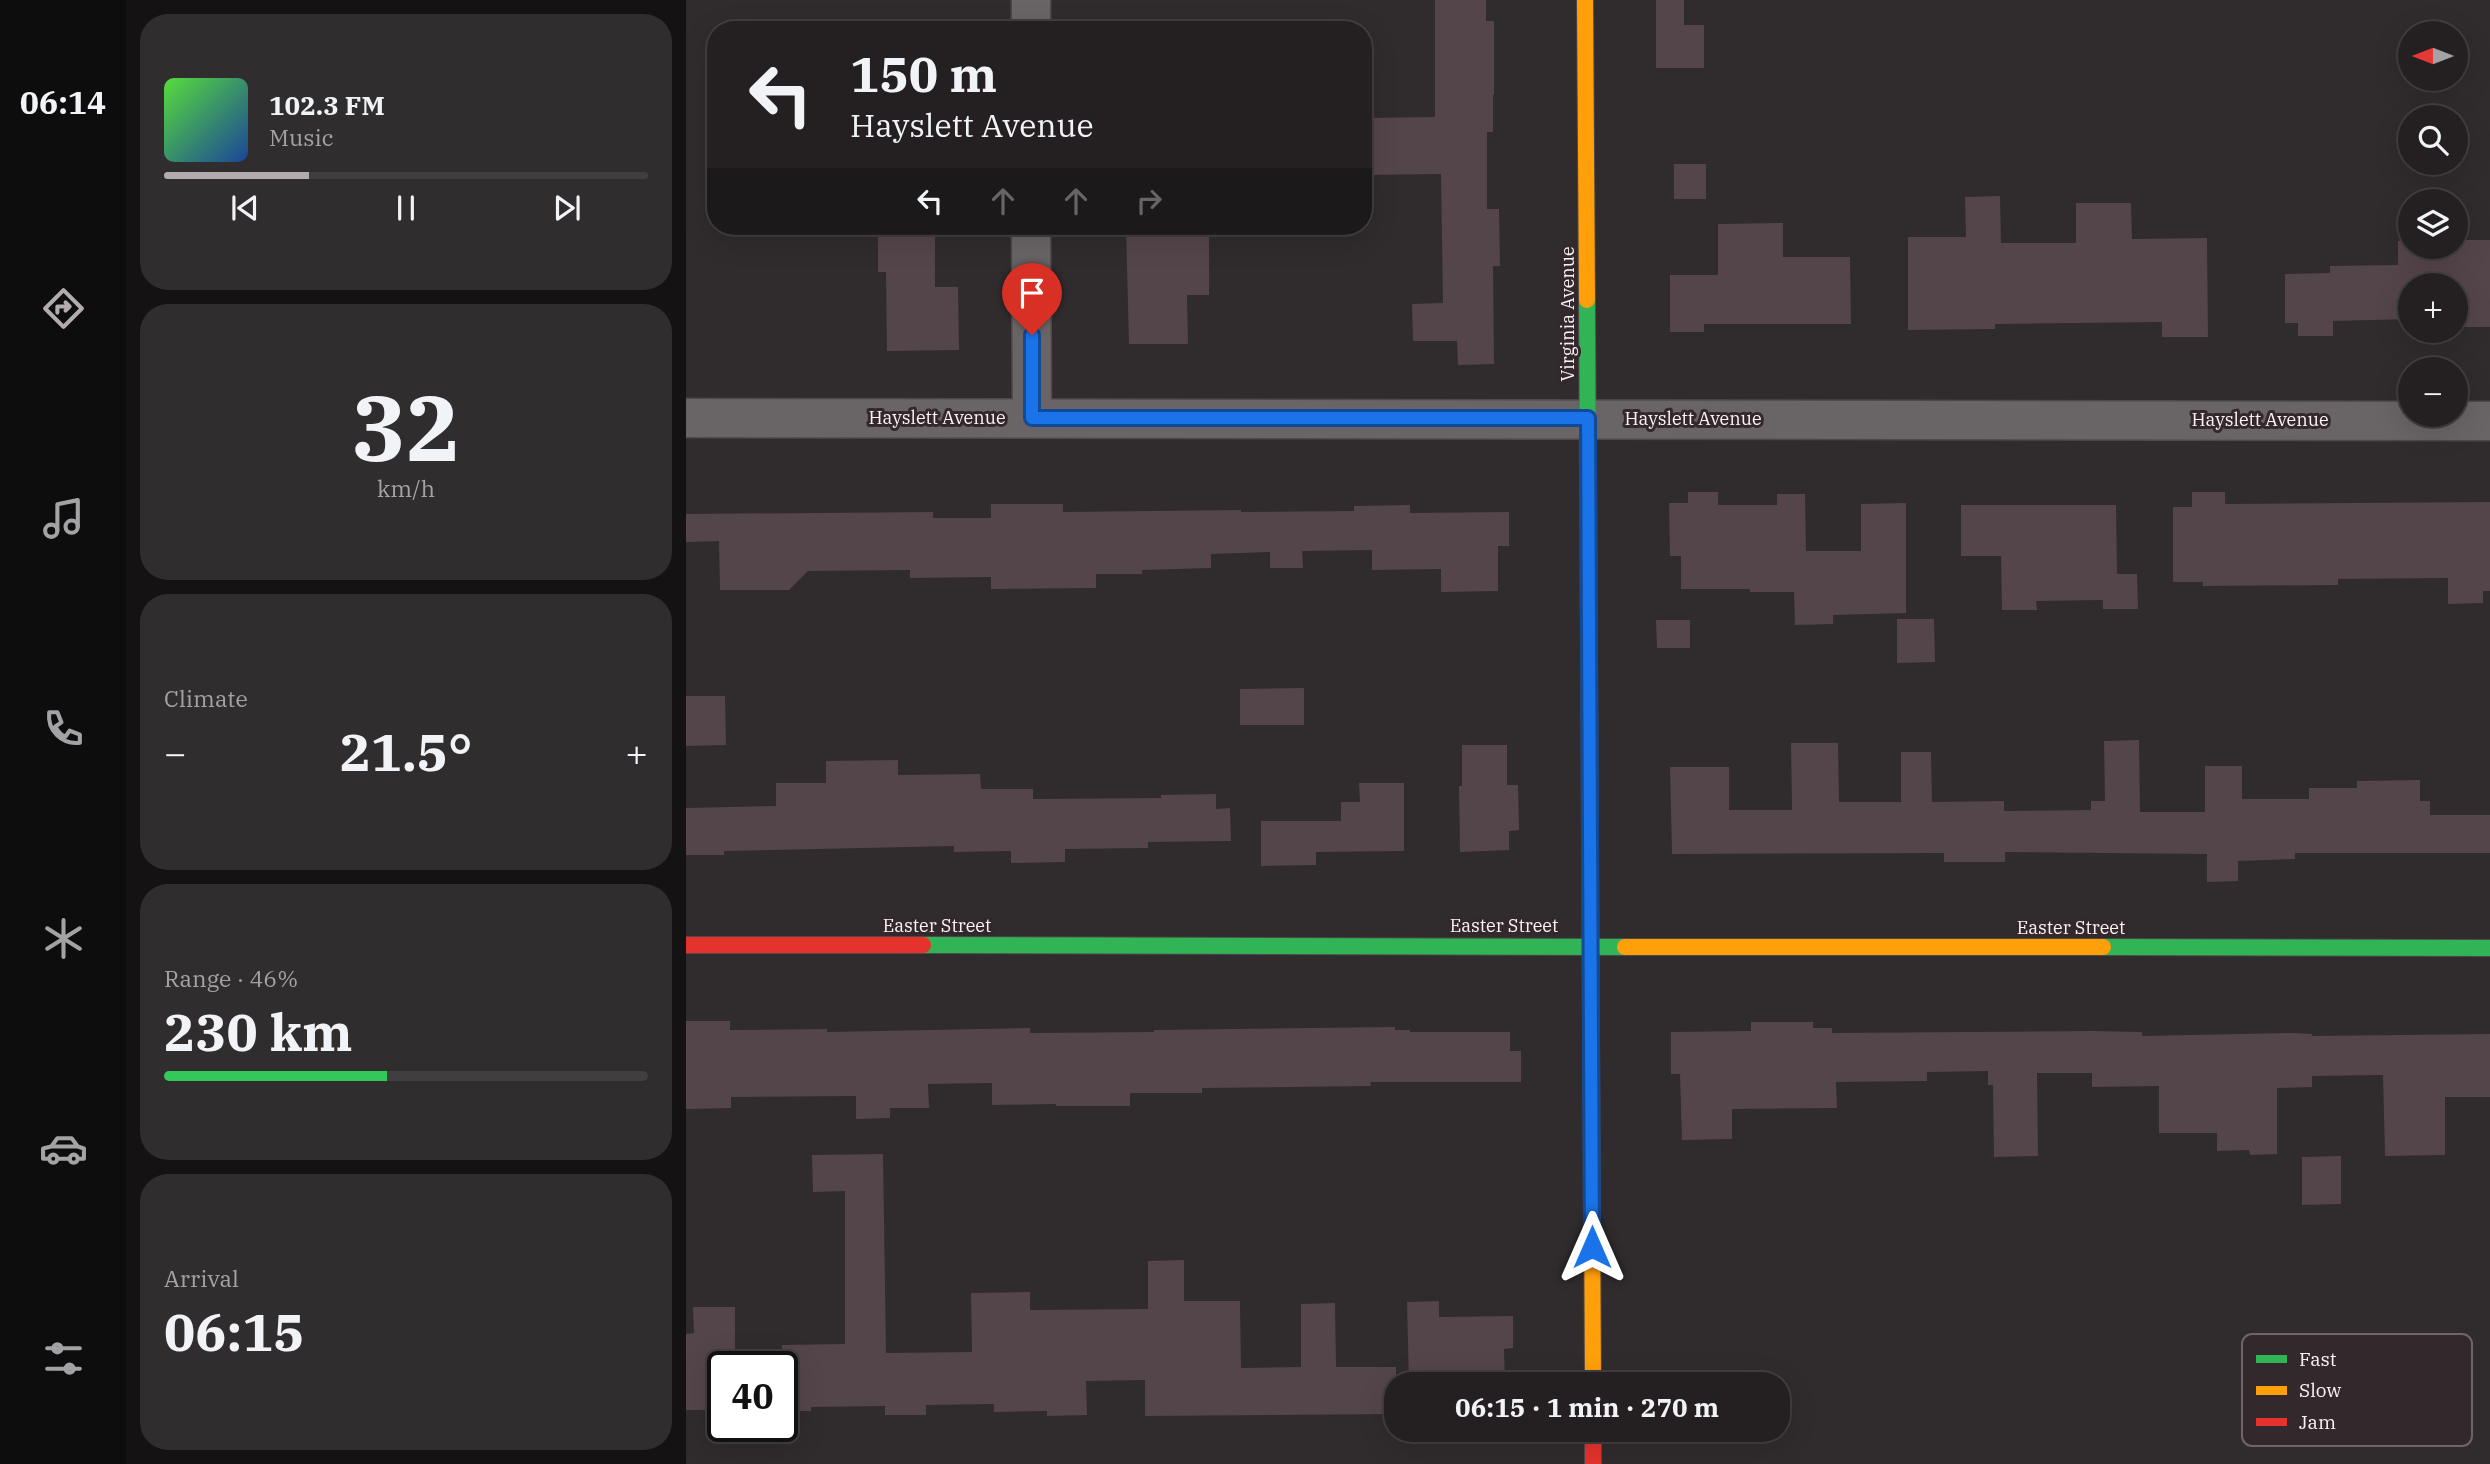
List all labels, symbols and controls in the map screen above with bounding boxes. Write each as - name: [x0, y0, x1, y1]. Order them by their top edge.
- north arrow: [2398, 21, 2468, 91]
- map controls: [2398, 21, 2468, 427]
- text: 150 m: [850, 42, 997, 105]
- icon: left: [735, 49, 826, 140]
- text: 06:14: [20, 81, 106, 123]
- text: 102.3 FM: [269, 88, 385, 122]
- text: Hayslett Avenue: [850, 104, 1094, 146]
- button: search: [2398, 105, 2468, 175]
- text: Music: [269, 122, 334, 152]
- icon: left: [911, 182, 949, 220]
- icon: ahead: [984, 182, 1022, 220]
- icon: ahead: [1057, 182, 1095, 220]
- icon: right: [1130, 182, 1168, 220]
- icon: previous: [226, 189, 264, 227]
- icon: pause: [387, 189, 425, 227]
- icon: next: [548, 189, 586, 227]
- button: layers: [2398, 189, 2468, 259]
- street label: Virginia Avenue: [1556, 246, 1579, 382]
- pin: [1002, 263, 1062, 335]
- button: +: [2398, 273, 2468, 343]
- icon: arrive: [1013, 274, 1051, 312]
- icon: directions: [39, 284, 88, 333]
- button: −: [2398, 357, 2468, 427]
- text: 32: [351, 368, 461, 486]
- street label: Hayslett Avenue: [868, 406, 1006, 429]
- street label: Hayslett Avenue: [1624, 407, 1762, 430]
- street label: Hayslett Avenue: [2191, 408, 2329, 431]
- text: km/h: [377, 473, 435, 503]
- icon: music: [39, 494, 88, 543]
- text: Climate: [164, 683, 248, 713]
- icon: phone: [39, 704, 88, 753]
- text: 21.5°: [340, 718, 472, 785]
- text: −: [164, 728, 187, 777]
- text: +: [625, 728, 648, 777]
- icon: climate: [39, 914, 88, 963]
- street label: Easter Street: [883, 914, 991, 937]
- street label: Easter Street: [1450, 914, 1558, 937]
- street label: Easter Street: [2017, 916, 2125, 939]
- text: Range · 46%: [164, 963, 298, 993]
- text: 230 km: [164, 998, 353, 1065]
- icon: car: [39, 1124, 88, 1173]
- position arrow: [1555, 1210, 1629, 1284]
- text: Arrival: [164, 1263, 239, 1293]
- text: 06:15: [164, 1298, 305, 1365]
- icon: filters: [39, 1334, 88, 1383]
- legend: [2242, 1334, 2472, 1446]
- text: Fast: [2299, 1347, 2337, 1371]
- speed limit sign: 40: [707, 1351, 798, 1442]
- text: Slow: [2299, 1378, 2341, 1402]
- text: 06:15 · 1 min · 270 m: [1455, 1390, 1719, 1424]
- text: Jam: [2299, 1410, 2336, 1434]

